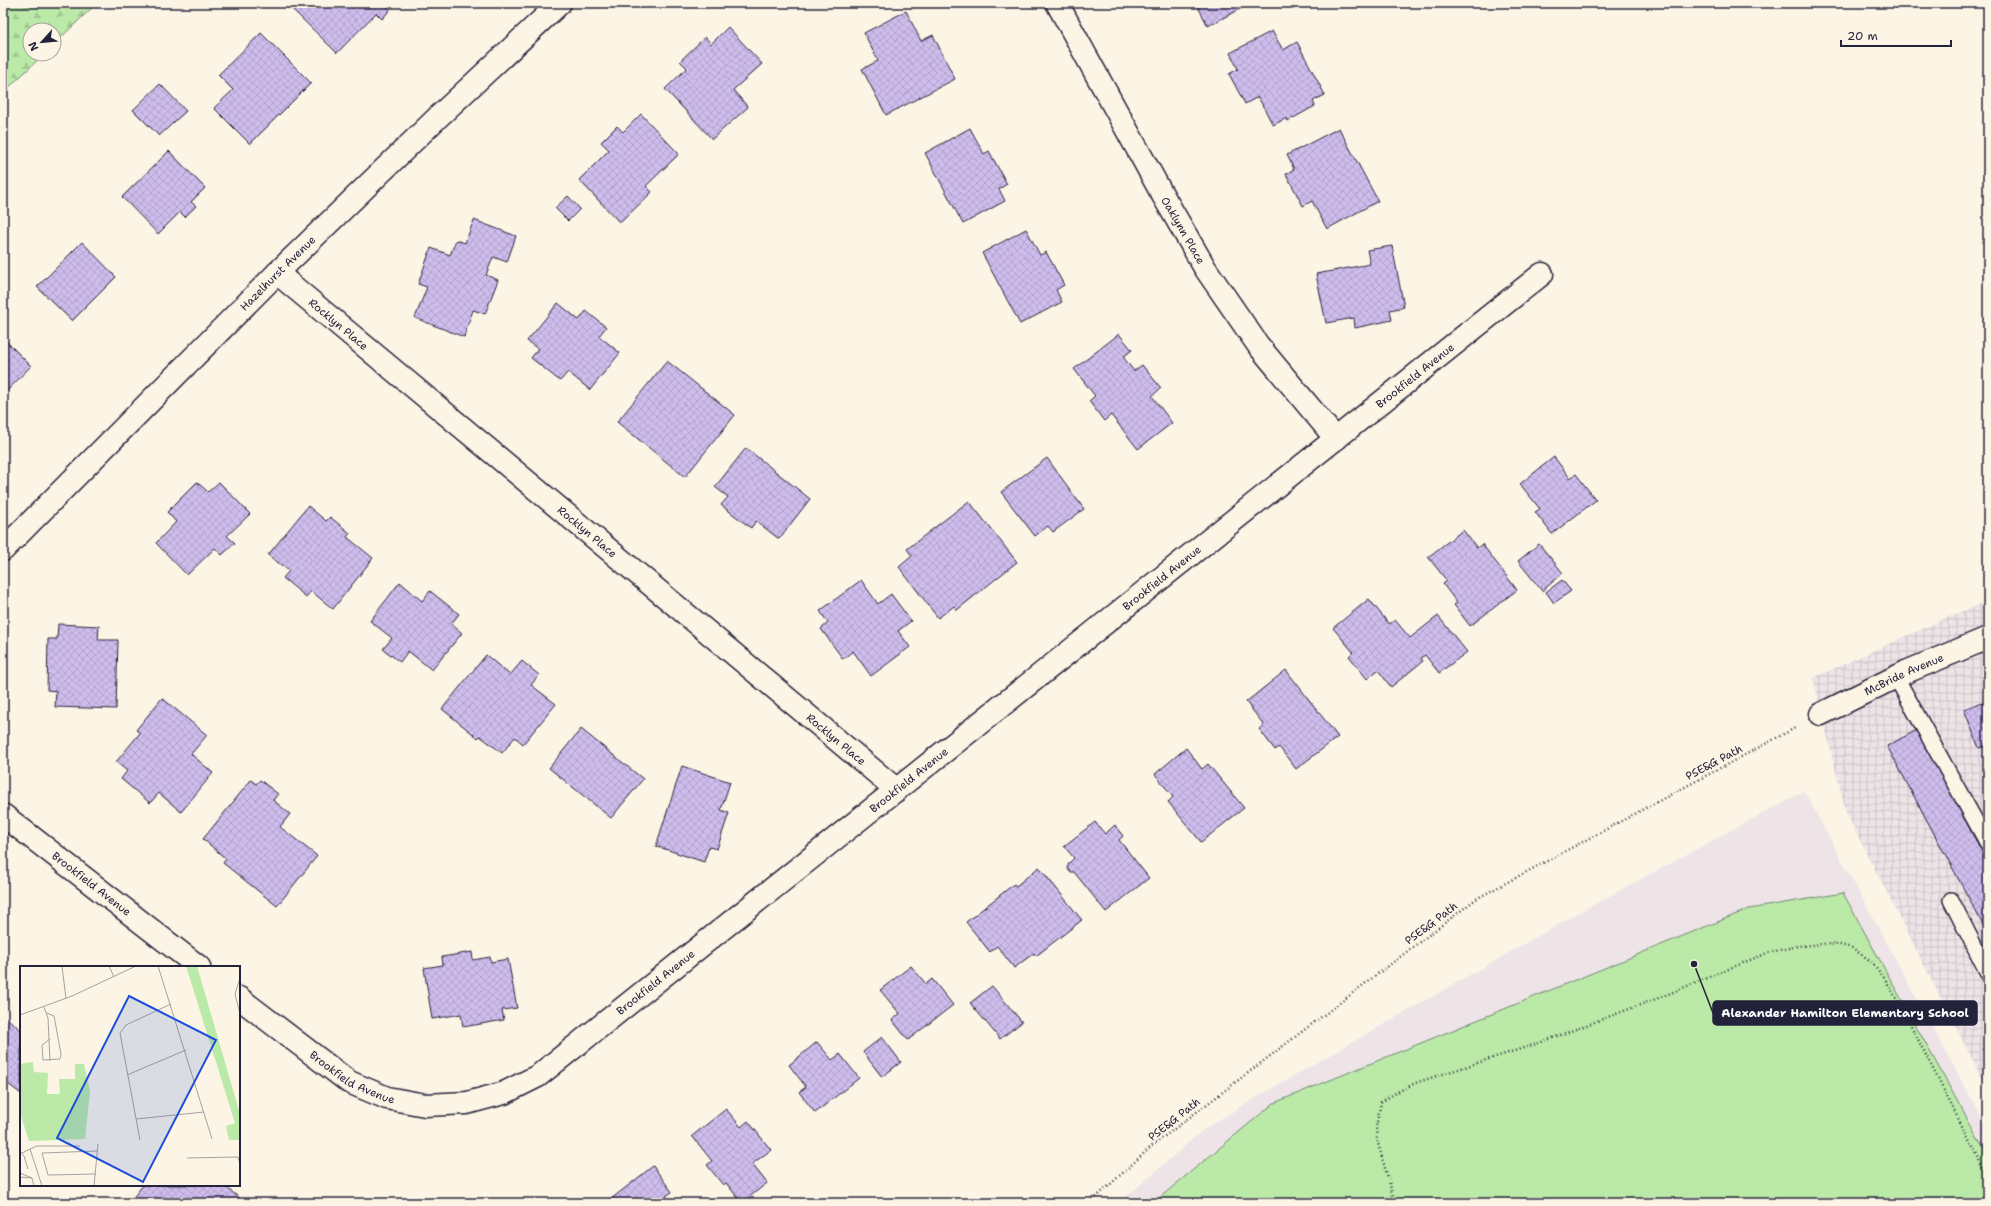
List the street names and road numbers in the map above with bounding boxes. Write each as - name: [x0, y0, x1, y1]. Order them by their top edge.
- street label: Oaklynn Place: [1157, 194, 1208, 267]
- street label: Hazelhurst Avenue: [237, 233, 319, 314]
- street label: Rocklyn Place: [305, 295, 371, 354]
- street label: Brookfield Avenue: [1373, 340, 1458, 412]
- street label: Rocklyn Place: [554, 503, 620, 561]
- street label: Brookfield Avenue: [1120, 542, 1204, 614]
- street label: McBride Avenue: [1862, 650, 1946, 699]
- street label: Rocklyn Place: [803, 710, 869, 769]
- street label: PSE&G Path: [1683, 741, 1745, 784]
- street label: Brookfield Avenue: [867, 744, 951, 816]
- street label: Brookfield Avenue: [48, 849, 134, 920]
- street label: PSE&G Path: [1402, 899, 1461, 948]
- street label: Brookfield Avenue: [613, 947, 698, 1019]
- street label: Brookfield Avenue: [306, 1047, 396, 1107]
- street label: PSE&G Path: [1145, 1094, 1204, 1144]

